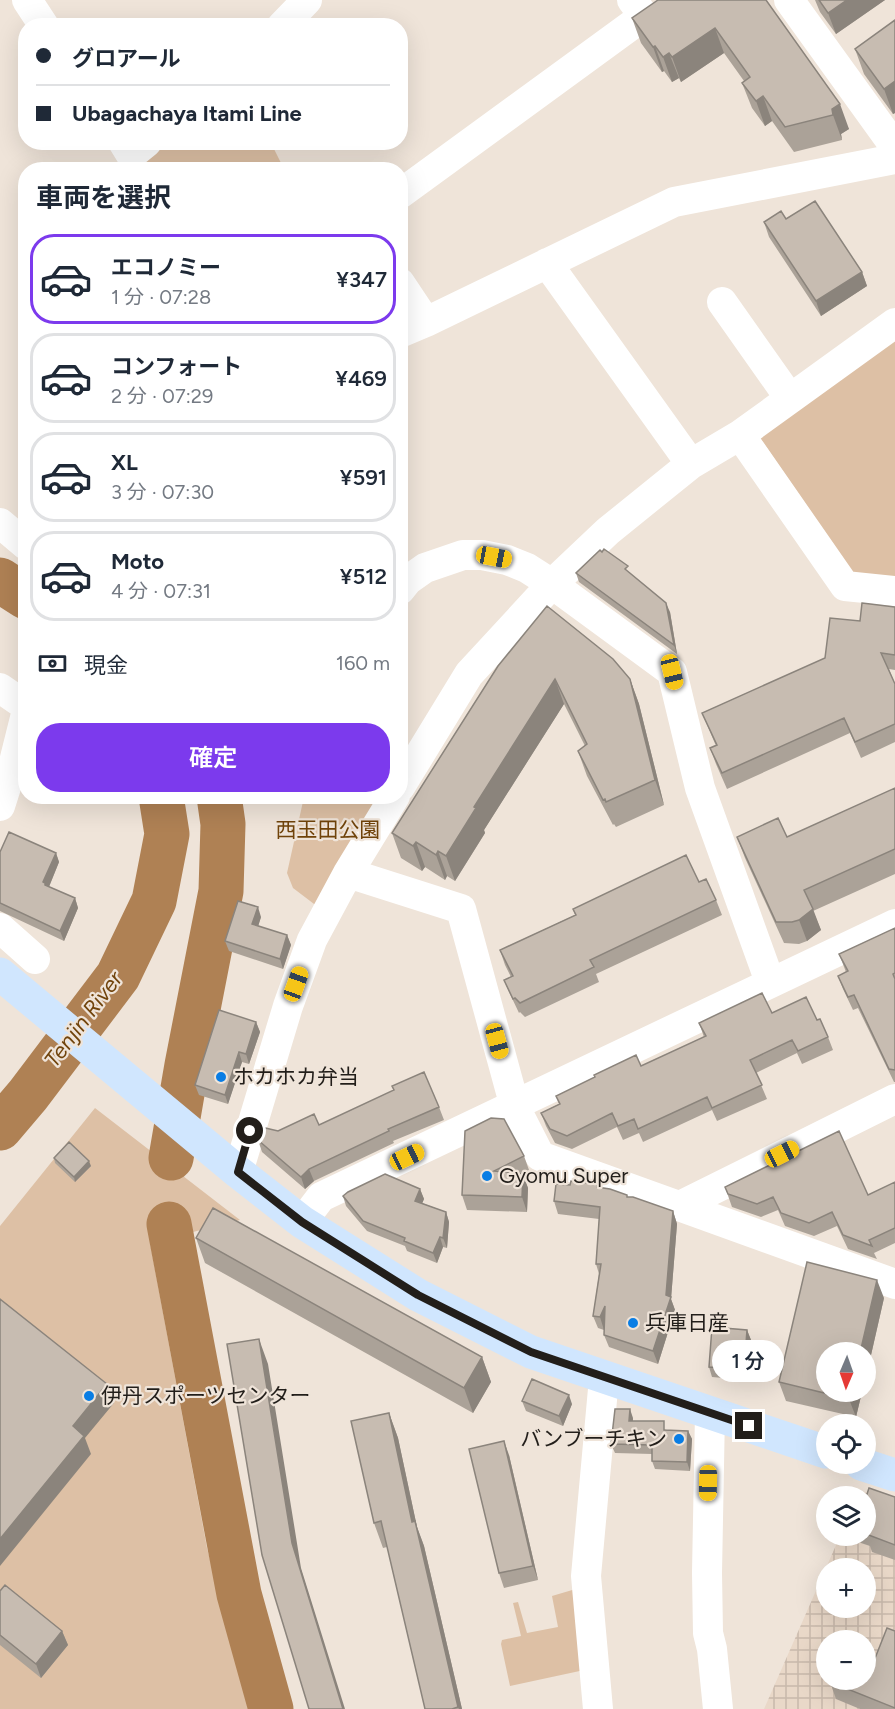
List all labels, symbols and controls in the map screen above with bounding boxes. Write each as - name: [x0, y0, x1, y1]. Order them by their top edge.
- text: グロアール: [72, 45, 181, 72]
- text: Ubagachaya Itami Line: [72, 100, 302, 127]
- text: 車両を選択: [36, 181, 171, 214]
- icon: car: [39, 252, 93, 306]
- text: エコノミー: [111, 254, 221, 281]
- text: ¥347: [336, 266, 387, 293]
- text: 1 分 · 07:28: [111, 285, 211, 309]
- icon: car: [39, 351, 93, 405]
- text: コンフォート: [111, 353, 242, 380]
- text: ¥469: [335, 365, 387, 392]
- text: 2 分 · 07:29: [111, 384, 213, 408]
- text: XL: [111, 449, 138, 476]
- icon: car: [39, 450, 93, 504]
- text: ¥591: [340, 464, 387, 491]
- text: 3 分 · 07:30: [111, 480, 214, 504]
- car: [475, 545, 513, 569]
- text: Moto: [111, 548, 164, 575]
- icon: car: [39, 549, 93, 603]
- text: ¥512: [340, 563, 387, 590]
- text: 4 分 · 07:31: [111, 579, 211, 603]
- icon: cash: [36, 647, 69, 680]
- text: 160 m: [336, 651, 390, 675]
- text: 現金: [84, 652, 128, 679]
- car: [659, 652, 685, 692]
- button: 確定: [36, 723, 390, 792]
- park label: 西玉田公園: [276, 817, 381, 842]
- car: [281, 964, 311, 1004]
- water label: Tenjin River: [39, 965, 129, 1073]
- car: [484, 1021, 510, 1061]
- place label: ホカホカ弁当: [233, 1064, 359, 1089]
- marker: ホカホカ弁当: [214, 1070, 228, 1084]
- route start: [236, 1117, 263, 1144]
- car: [762, 1138, 802, 1170]
- car: [387, 1141, 427, 1173]
- place label: Gyomu Super: [499, 1163, 628, 1188]
- marker: Gyomu Super: [480, 1169, 494, 1183]
- place label: 兵庫日産: [645, 1310, 729, 1335]
- marker: 兵庫日産: [626, 1316, 640, 1330]
- callout: 1 分: [713, 1339, 785, 1381]
- north arrow: [816, 1342, 876, 1402]
- map controls: [816, 1342, 876, 1690]
- text: 1 分: [731, 1349, 765, 1373]
- place label: 伊丹スポーツセンター: [101, 1383, 311, 1408]
- marker: 伊丹スポーツセンター: [82, 1389, 96, 1403]
- route end: [735, 1412, 762, 1439]
- button: locate: [816, 1414, 876, 1474]
- place label: バンブーチキン: [520, 1426, 667, 1451]
- marker: バンブーチキン: [672, 1432, 686, 1446]
- car: [699, 1465, 717, 1501]
- button: layers: [816, 1486, 876, 1546]
- button: +: [816, 1558, 876, 1618]
- button: −: [816, 1630, 876, 1690]

